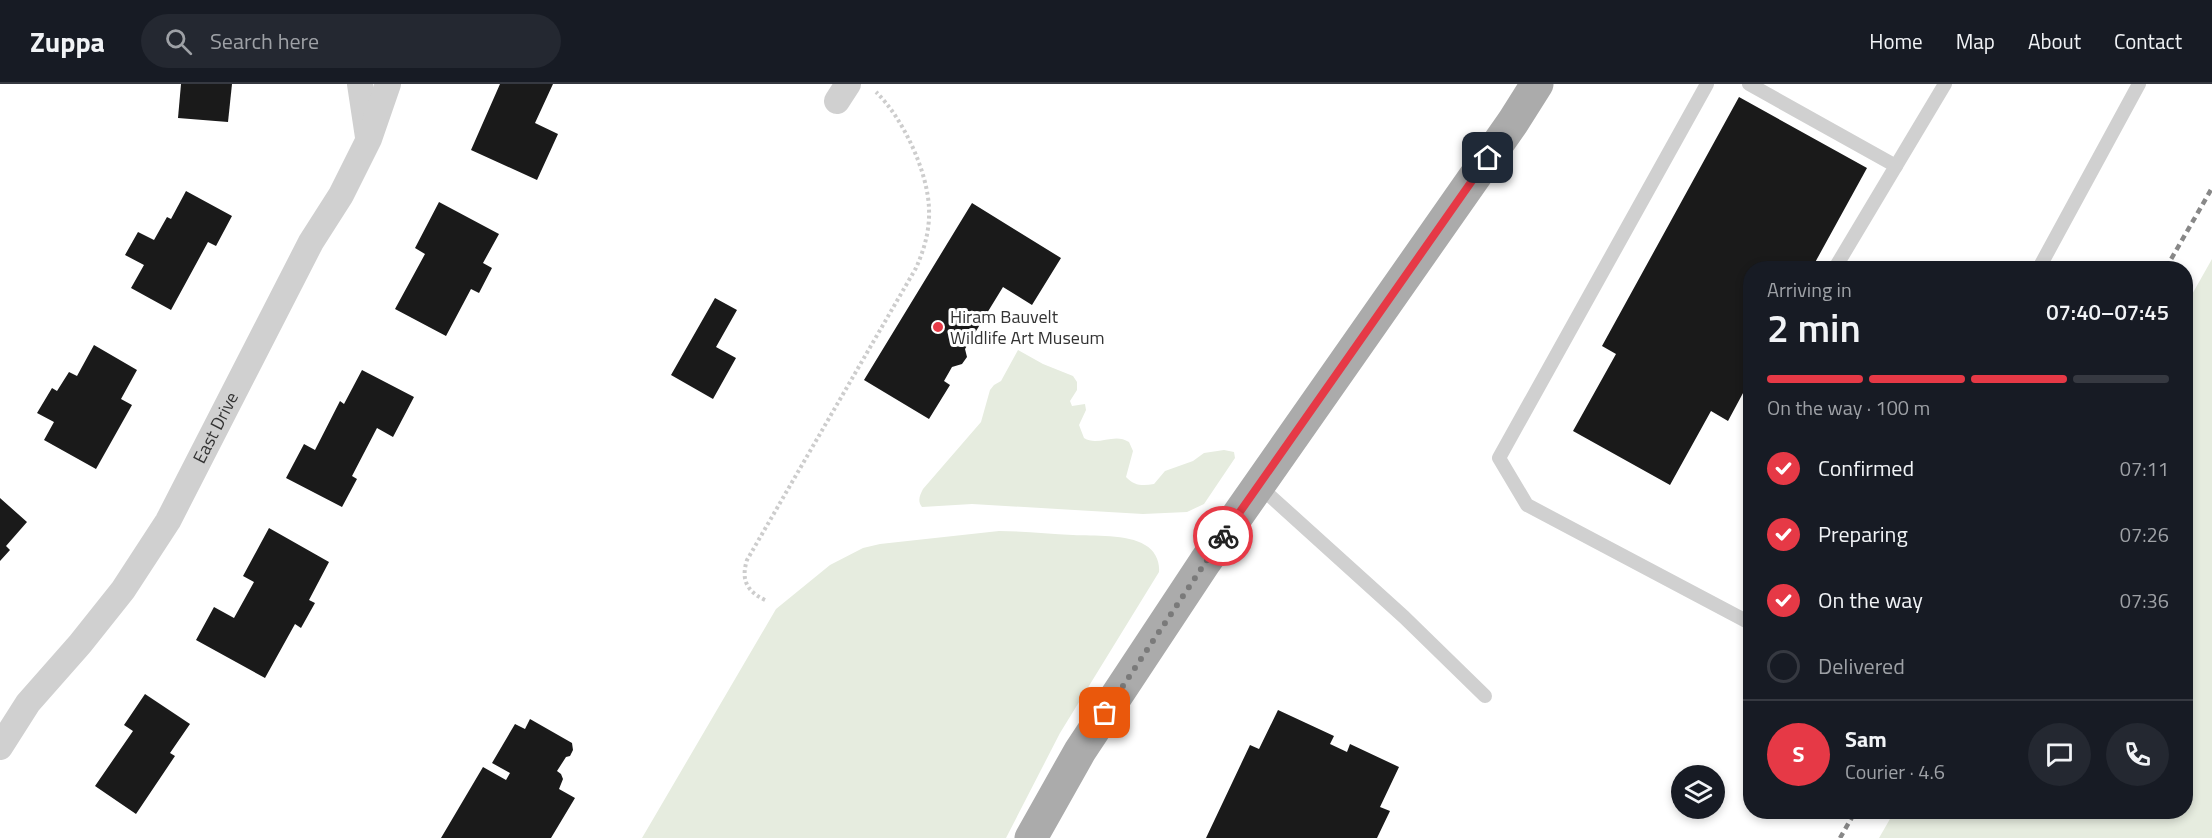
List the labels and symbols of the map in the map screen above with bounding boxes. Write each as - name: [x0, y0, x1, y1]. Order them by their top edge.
- pin: [1462, 132, 1513, 183]
- place label: Hiram Bauvelt Wildlife Art Museum: [950, 303, 1105, 351]
- marker: Hiram Bauvelt Wildlife Art Museum: [931, 320, 945, 334]
- street label: East Drive: [186, 387, 245, 468]
- courier: [1193, 506, 1253, 566]
- pin: [1079, 687, 1130, 738]

